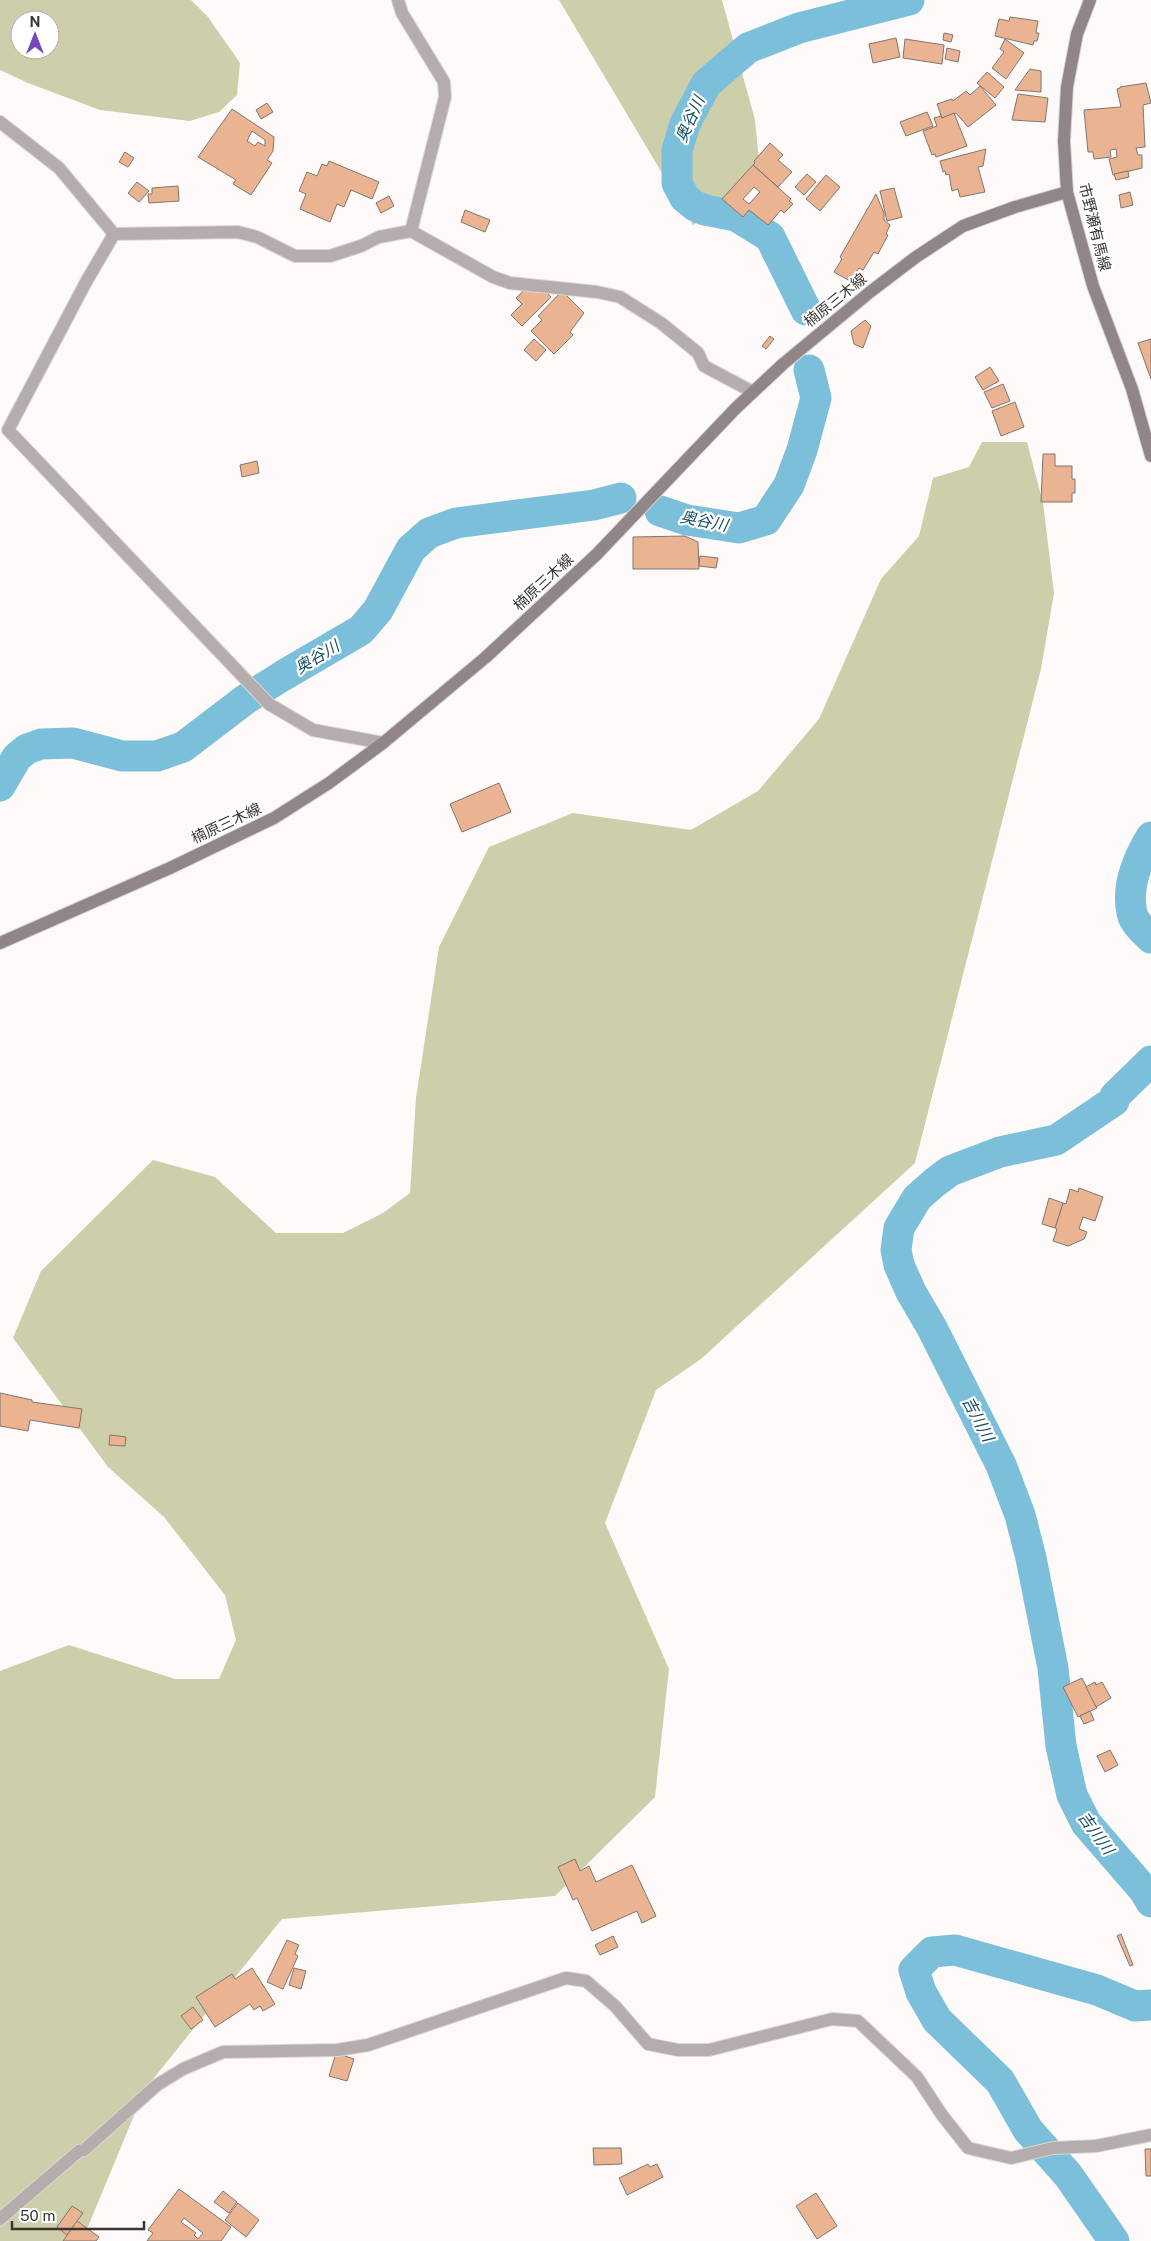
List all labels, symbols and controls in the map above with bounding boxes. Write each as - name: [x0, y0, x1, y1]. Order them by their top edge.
- north arrow: [10, 10, 60, 60]
- text: N: [30, 14, 40, 30]
- water label: 奥谷川: [672, 91, 709, 145]
- street label: 市野瀬有馬線: [1076, 181, 1114, 273]
- street label: 楠原三木線: [801, 270, 869, 330]
- water label: 奥谷川: [679, 507, 731, 535]
- street label: 楠原三木線: [510, 550, 576, 614]
- water label: 奥谷川: [292, 635, 344, 678]
- street label: 楠原三木線: [188, 799, 264, 847]
- water label: 吉川川: [958, 1393, 999, 1446]
- water label: 吉川川: [1074, 1808, 1119, 1860]
- scale bar: [12, 2198, 145, 2230]
- text: 50 m: [20, 2207, 55, 2224]

